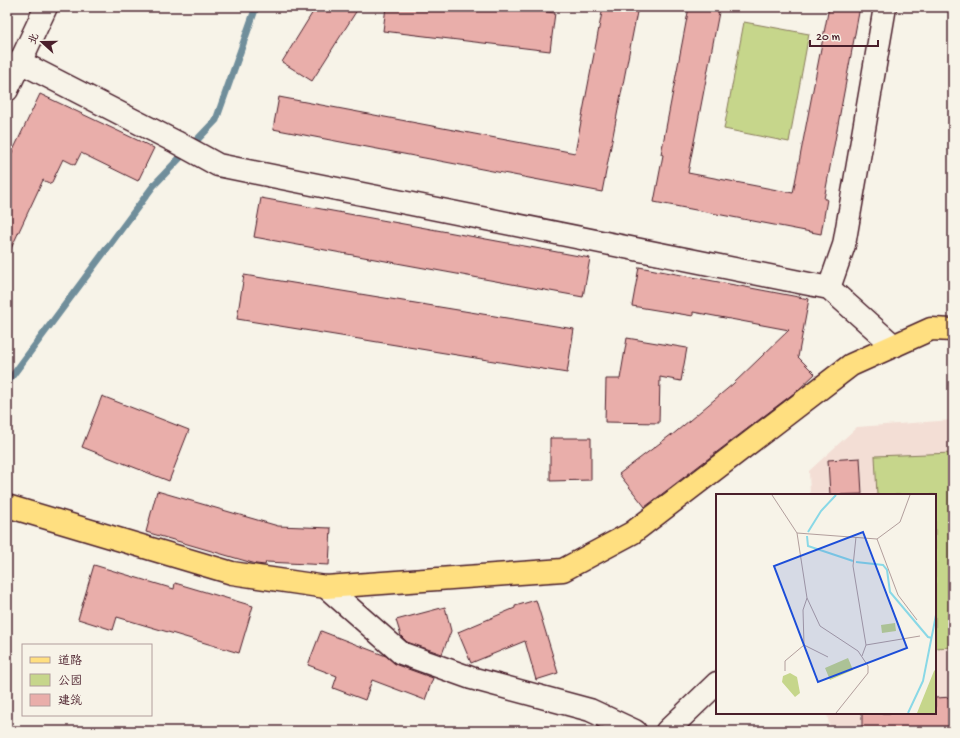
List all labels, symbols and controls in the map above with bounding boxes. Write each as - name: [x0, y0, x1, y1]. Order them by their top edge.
- north arrow: [22, 22, 62, 62]
- scale bar: [810, 22, 878, 48]
- text: 20 m: [816, 31, 841, 45]
- text: 北: [27, 32, 42, 46]
- inset map: [716, 494, 936, 714]
- legend: [22, 644, 152, 716]
- text: 道路: [58, 654, 82, 669]
- text: 公园: [58, 674, 82, 689]
- text: 建筑: [58, 694, 82, 709]

